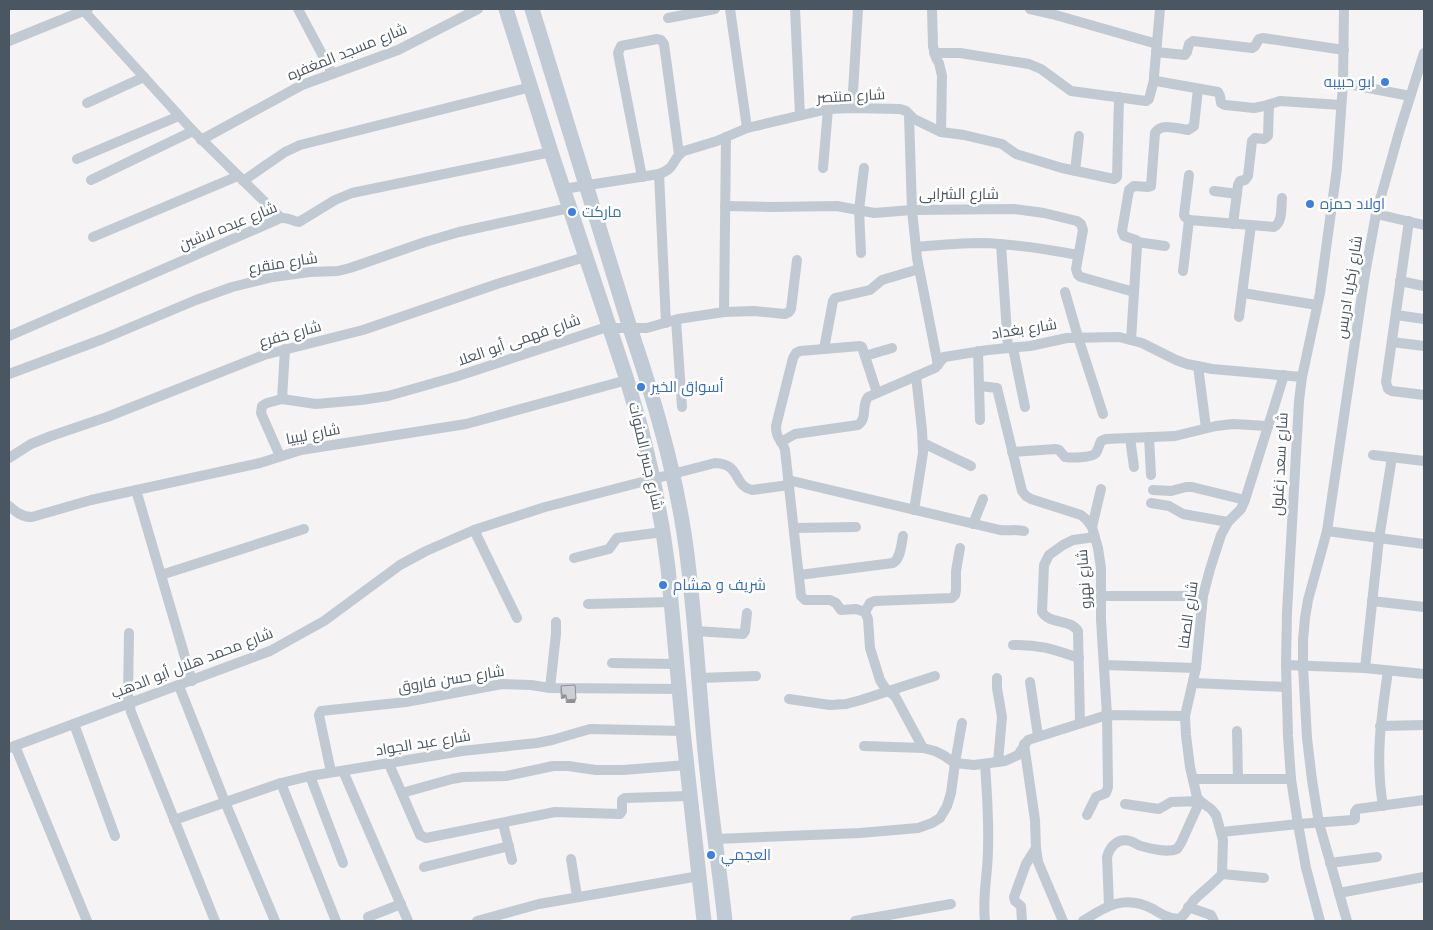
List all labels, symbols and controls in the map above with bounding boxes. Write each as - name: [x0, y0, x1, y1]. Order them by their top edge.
- street label: شارع مسجد المغفره: [284, 19, 410, 86]
- place label: ابو حبيبه: [1324, 72, 1375, 91]
- marker: ابو حبيبه: [1379, 76, 1391, 88]
- street label: شارع منتصر: [815, 84, 886, 109]
- street label: شارع الشرابى: [919, 184, 999, 205]
- place label: اولاد حمزه: [1320, 194, 1385, 213]
- street label: شارع عبده لاشين: [176, 197, 281, 256]
- marker: اولاد حمزه: [1304, 198, 1316, 210]
- place label: ماركت: [582, 202, 622, 221]
- marker: ماركت: [566, 206, 578, 218]
- street label: شارع زكريا ادريس: [1331, 234, 1368, 340]
- street label: شارع منقرع: [247, 248, 319, 279]
- street label: شارع فهمى أبو العلا: [455, 310, 583, 371]
- street label: شارع بغداد: [990, 314, 1058, 345]
- street label: شارع خفرع: [257, 316, 324, 353]
- place label: أسواق الخير: [650, 377, 723, 397]
- marker: أسواق الخير: [635, 381, 647, 393]
- street label: شارع جسر المنوات: [623, 400, 668, 512]
- street label: شارع سعد زغلول: [1267, 412, 1294, 516]
- street label: شارع ليبيا: [284, 419, 342, 450]
- street label: شارع نهرو: [1072, 548, 1097, 610]
- place label: شريف و هشام: [673, 575, 766, 595]
- marker: شريف و هشام: [657, 579, 669, 591]
- street label: شارع الصفا: [1173, 580, 1204, 650]
- street label: شارع محمد هلال أبو الدهب: [108, 623, 276, 704]
- street label: شارع حسن فاروق: [396, 661, 506, 698]
- street label: شارع عبد الجواد: [374, 726, 472, 761]
- place label: العجمي: [721, 845, 771, 867]
- marker: العجمي: [705, 849, 717, 861]

